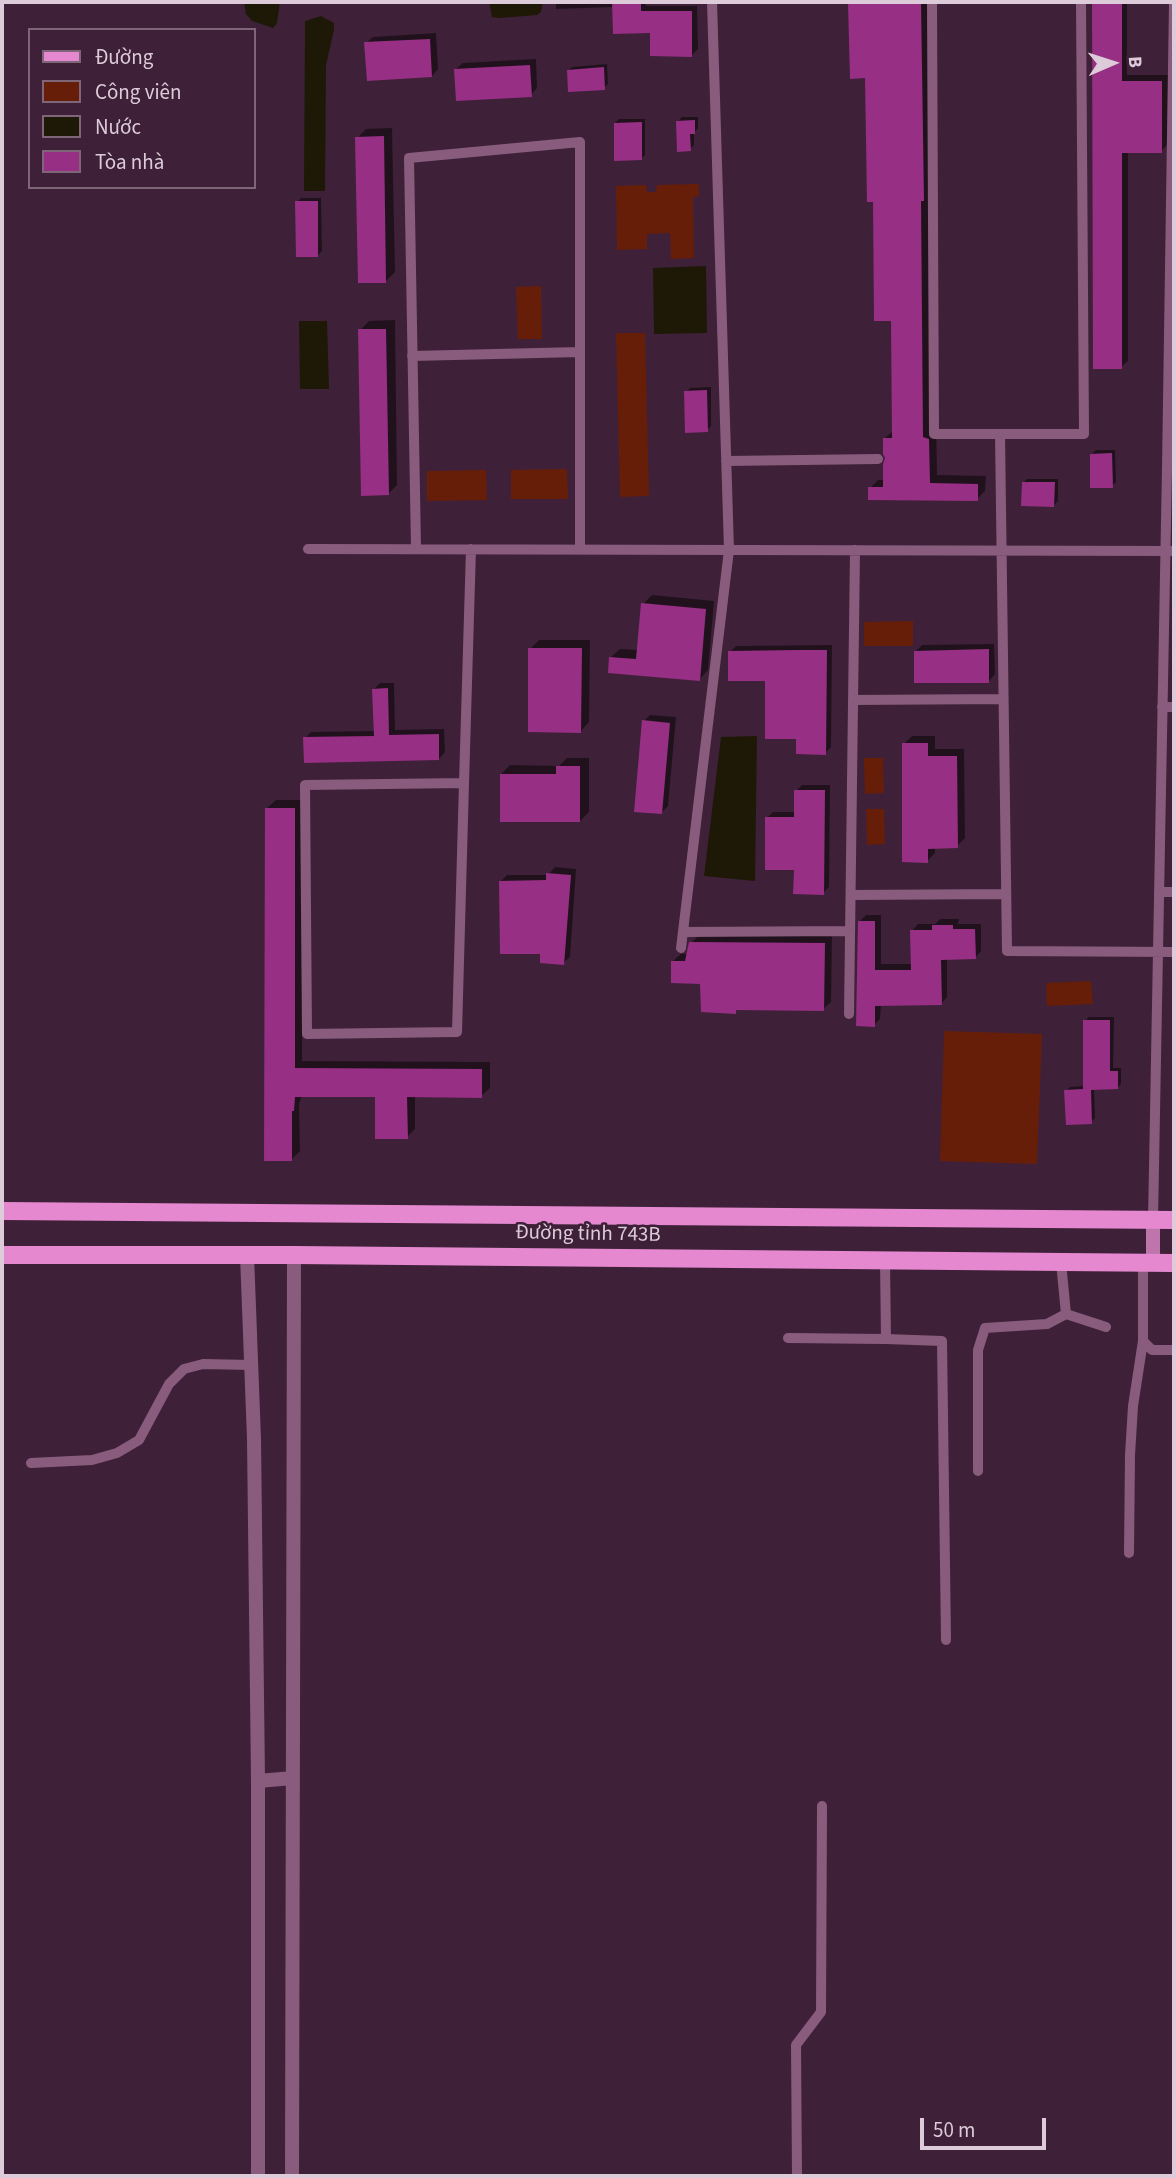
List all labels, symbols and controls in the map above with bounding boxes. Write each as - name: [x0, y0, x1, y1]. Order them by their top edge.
- legend: [28, 28, 256, 189]
- north arrow: [1078, 28, 1148, 98]
- text: Đường: [95, 42, 153, 72]
- text: B: [1121, 55, 1148, 68]
- text: Công viên: [95, 77, 182, 107]
- text: Nước: [95, 112, 141, 142]
- text: Tòa nhà: [95, 147, 164, 177]
- street label: Đường tỉnh 743B: [515, 1221, 661, 1249]
- scale bar: [924, 2104, 1050, 2148]
- text: 50 m: [933, 2115, 975, 2145]

